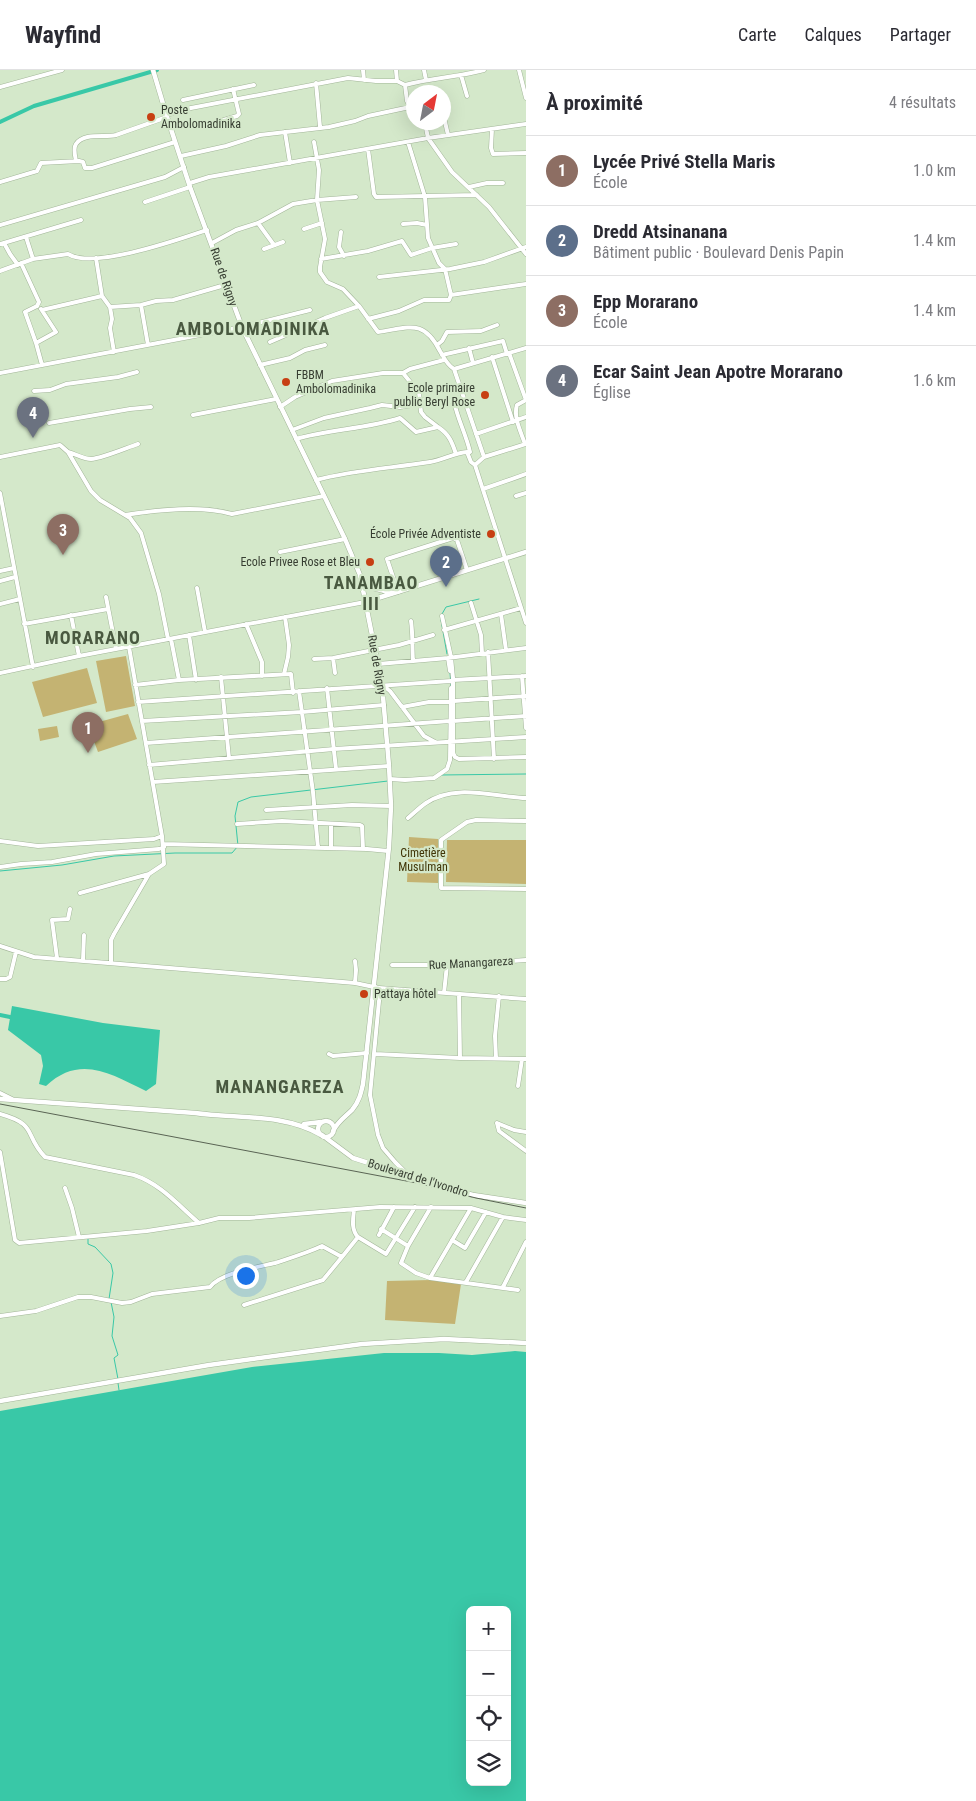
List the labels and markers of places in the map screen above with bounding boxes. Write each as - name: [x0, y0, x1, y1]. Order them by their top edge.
- place label: Poste Ambolomadinika: [161, 103, 241, 131]
- marker: Poste Ambolomadinika: [145, 111, 157, 123]
- place label: FBBM Ambolomadinika: [296, 368, 376, 396]
- marker: FBBM Ambolomadinika: [280, 376, 292, 388]
- place label: Ecole primaire public Beryl Rose: [394, 381, 475, 409]
- marker: Ecole primaire public Beryl Rose: [479, 389, 491, 401]
- pin: 4: [17, 397, 49, 438]
- pin: 3: [47, 514, 79, 555]
- place label: École Privée Adventiste: [370, 526, 481, 541]
- marker: École Privée Adventiste: [485, 528, 497, 540]
- pin: 2: [430, 546, 462, 587]
- place label: Ecole Privee Rose et Bleu: [240, 555, 360, 569]
- marker: Ecole Privee Rose et Bleu: [364, 556, 376, 568]
- pin: 1: [72, 712, 104, 753]
- place label: Pattaya hôtel: [374, 987, 436, 1001]
- marker: Pattaya hôtel: [358, 988, 370, 1000]

